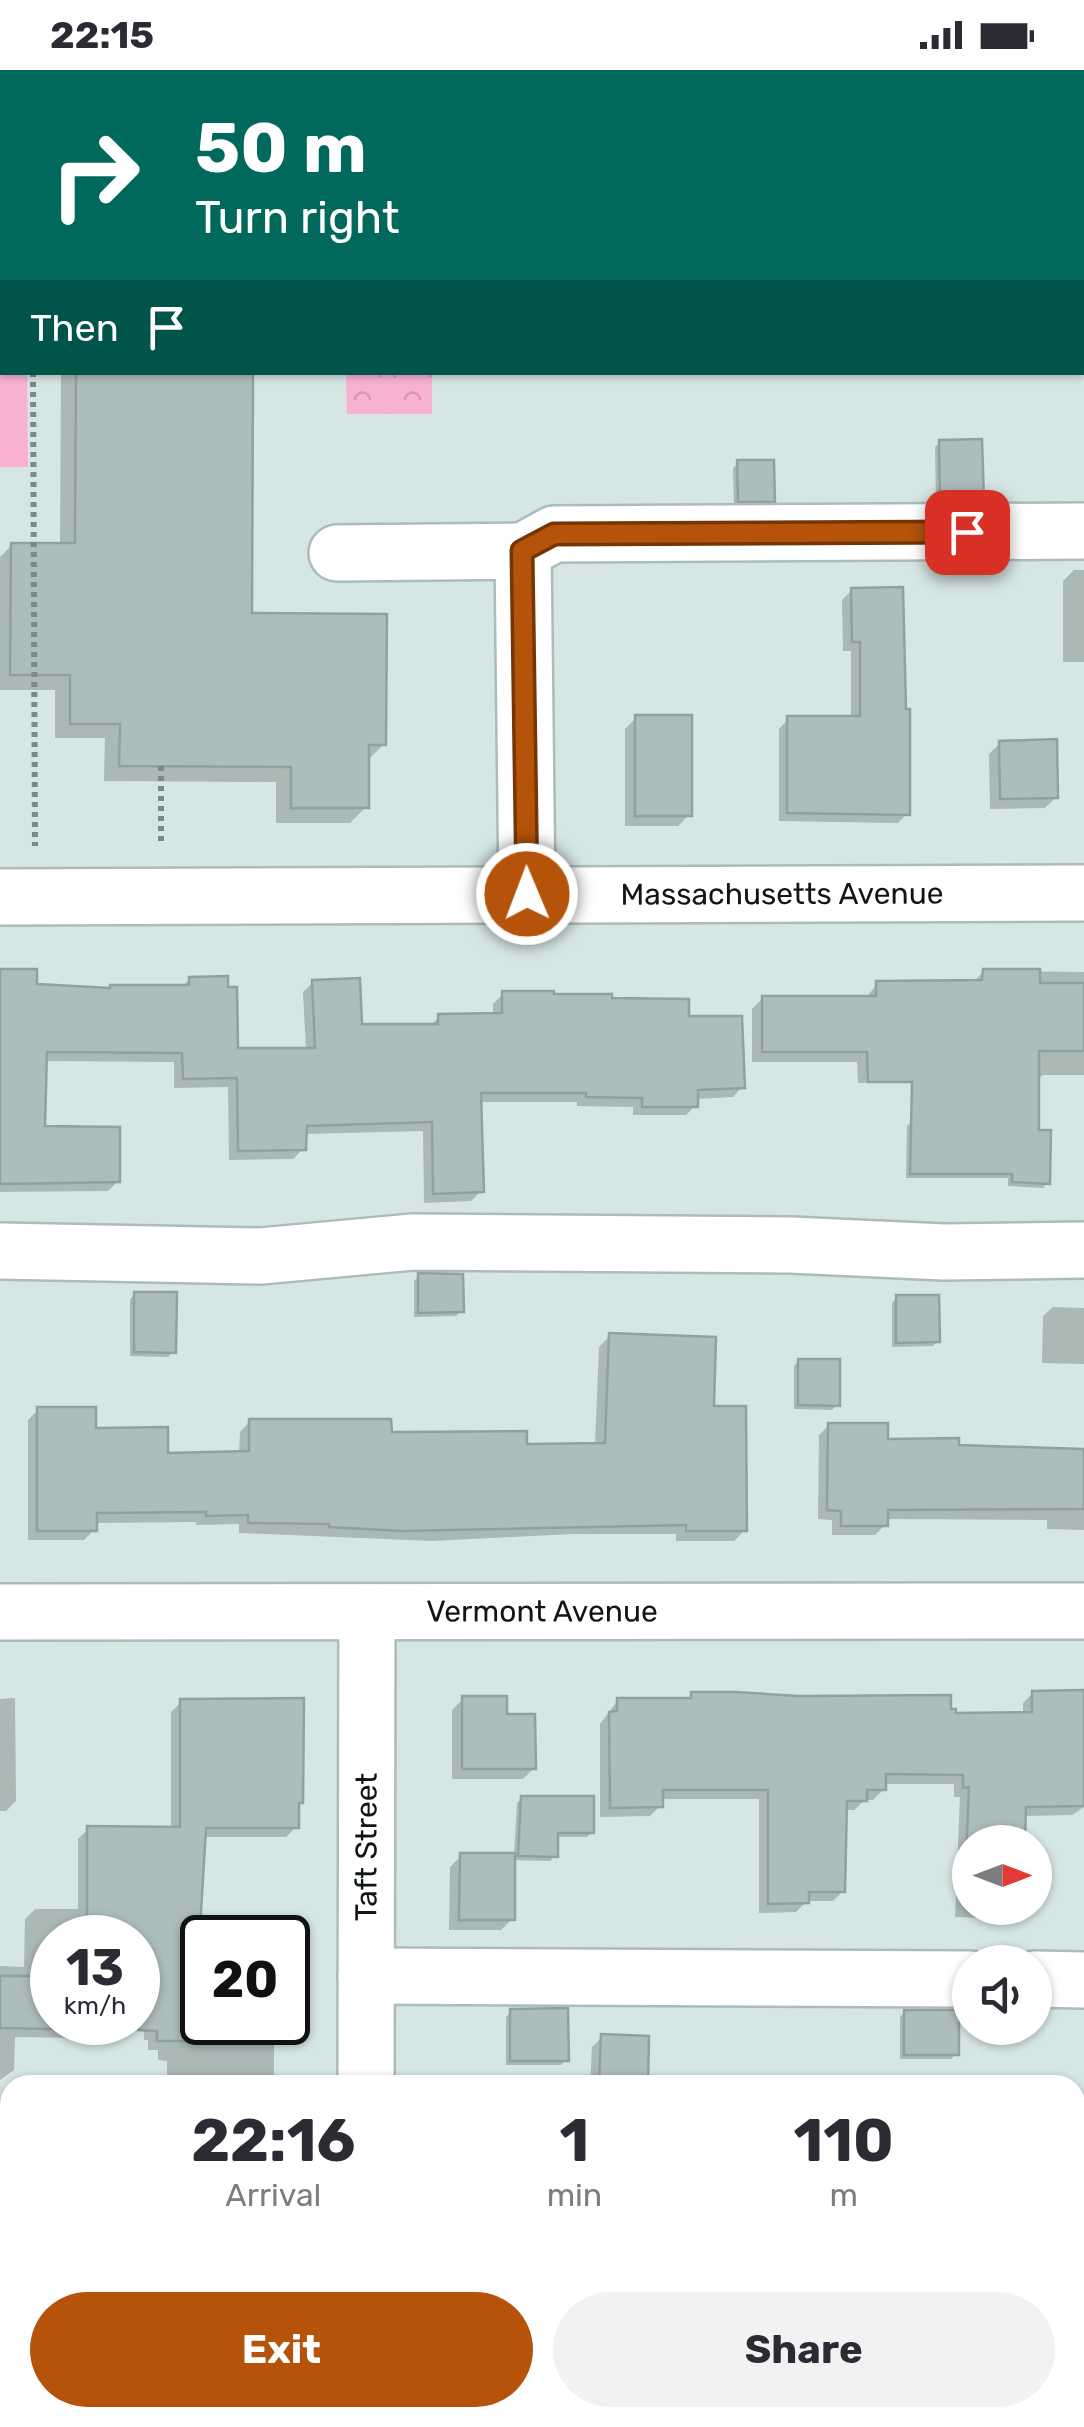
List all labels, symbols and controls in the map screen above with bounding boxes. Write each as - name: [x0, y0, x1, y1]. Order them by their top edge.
- text: 22:15: [50, 12, 154, 58]
- text: 50 m: [195, 107, 367, 190]
- icon: right: [30, 110, 160, 240]
- text: Turn right: [195, 191, 399, 244]
- icon: arrive: [139, 300, 194, 355]
- text: Then: [30, 305, 119, 351]
- pin: [925, 490, 1010, 575]
- icon: arrive: [940, 505, 995, 560]
- position arrow: [475, 842, 579, 946]
- street label: Massachusetts Avenue: [620, 876, 944, 913]
- street label: Vermont Avenue: [426, 1593, 658, 1630]
- street label: Taft Street: [348, 1772, 385, 1921]
- north arrow: [952, 1825, 1052, 1925]
- map controls: [952, 1825, 1052, 2045]
- speed limit sign: 20: [180, 1915, 310, 2045]
- text: 13: [66, 1938, 124, 1998]
- button: sound: [952, 1945, 1052, 2045]
- text: km/h: [64, 1991, 126, 2020]
- text: 22:16: [191, 2105, 356, 2176]
- text: 1: [560, 2105, 589, 2176]
- text: 110: [793, 2105, 894, 2176]
- text: Arrival: [225, 2176, 321, 2214]
- text: min: [547, 2176, 602, 2214]
- text: m: [829, 2176, 858, 2214]
- button: Exit: [30, 2292, 533, 2407]
- button: Share: [553, 2292, 1055, 2407]

